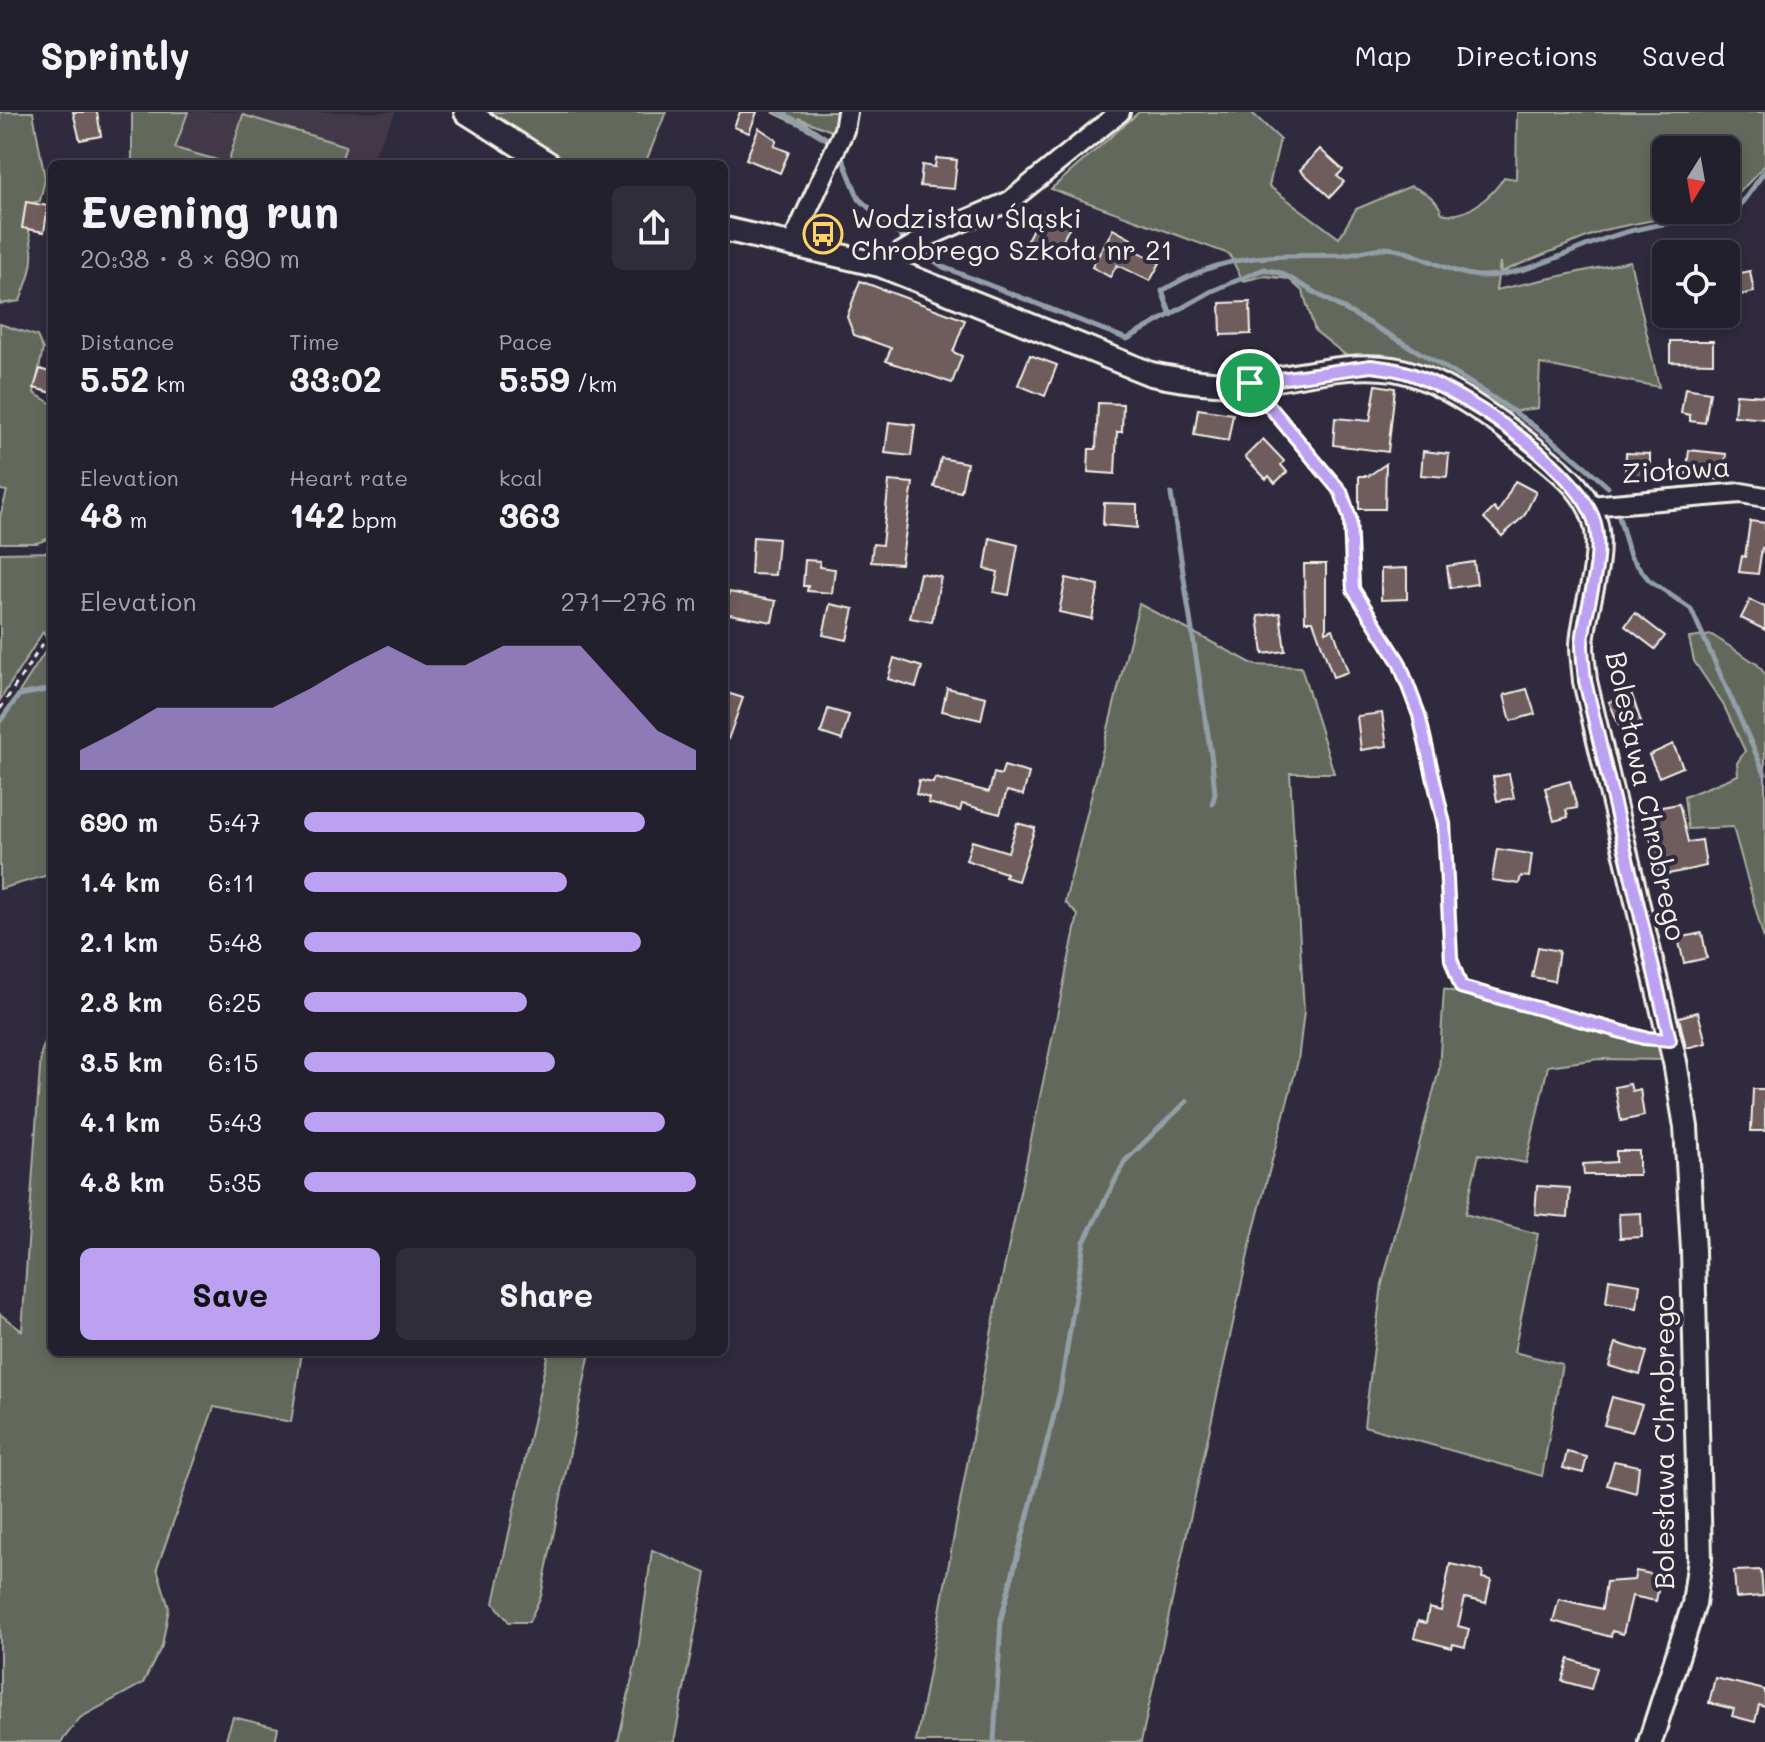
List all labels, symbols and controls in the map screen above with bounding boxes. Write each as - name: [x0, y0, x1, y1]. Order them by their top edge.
- text: Sprintly: [40, 30, 190, 80]
- text: Map: [1355, 37, 1412, 73]
- text: Directions: [1456, 37, 1598, 73]
- text: Saved: [1642, 37, 1725, 73]
- north arrow: [1652, 136, 1740, 224]
- map controls: [1652, 136, 1740, 328]
- text: Evening run: [80, 182, 339, 239]
- button: share: [612, 186, 696, 270]
- place label: Wodzisław Śląski Chrobrego Szkoła nr 21: [851, 199, 1173, 267]
- bus stop icon: Wodzisław Śląski Chrobrego Szkoła nr 21: [802, 213, 844, 255]
- button: locate: [1652, 240, 1740, 328]
- text: 20:38 · 8 × 690 m: [80, 241, 300, 275]
- text: Distance: [80, 327, 175, 356]
- text: Time: [289, 327, 339, 356]
- text: Pace: [499, 327, 552, 356]
- pin: [1216, 349, 1284, 417]
- text: 5.52: [80, 356, 149, 401]
- text: 33:02: [289, 356, 382, 401]
- text: 5:59: [499, 356, 570, 401]
- icon: arrive: [1228, 361, 1272, 405]
- text: km: [149, 369, 185, 398]
- text: /km: [570, 369, 617, 398]
- street label: Ziołowa: [1621, 447, 1731, 491]
- text: Elevation: [80, 463, 179, 492]
- text: Heart rate: [289, 463, 408, 492]
- text: kcal: [499, 463, 543, 492]
- text: 48: [80, 492, 123, 537]
- text: 142: [289, 492, 345, 537]
- text: 363: [499, 492, 560, 537]
- text: m: [123, 505, 147, 534]
- text: bpm: [345, 505, 397, 534]
- text: Elevation: [80, 584, 197, 618]
- text: 271–276 m: [560, 584, 696, 618]
- street label: Bolesława Chrobrego: [1599, 648, 1695, 944]
- text: 690 m: [80, 805, 158, 839]
- text: 5:47: [208, 805, 261, 839]
- text: 1.4 km: [80, 865, 160, 899]
- text: 6:11: [208, 865, 255, 899]
- text: 2.1 km: [80, 925, 158, 959]
- text: 5:48: [208, 925, 262, 959]
- text: 2.8 km: [80, 985, 163, 1019]
- text: 6:25: [208, 985, 261, 1019]
- text: 3.5 km: [80, 1045, 163, 1079]
- text: 6:15: [208, 1045, 259, 1079]
- text: 4.1 km: [80, 1105, 160, 1139]
- text: 5:43: [208, 1105, 262, 1139]
- text: 4.8 km: [80, 1165, 165, 1199]
- text: 5:35: [208, 1165, 262, 1199]
- button: Save: [80, 1248, 380, 1340]
- button: Share: [396, 1248, 696, 1340]
- street label: Bolesława Chrobrego: [1645, 1295, 1681, 1589]

